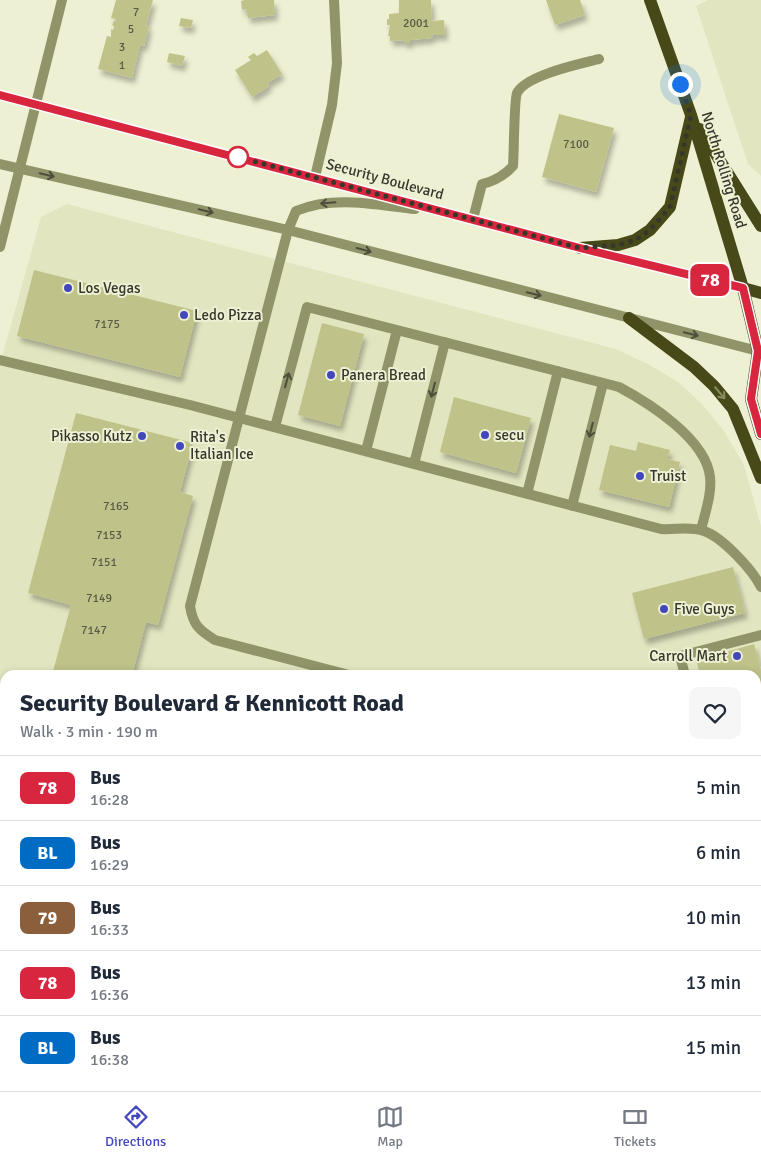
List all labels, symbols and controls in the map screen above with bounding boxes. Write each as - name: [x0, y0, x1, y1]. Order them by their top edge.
- house number: 7: [133, 5, 139, 20]
- house number: 2001: [403, 16, 429, 31]
- house number: 5: [128, 22, 134, 37]
- house number: 3: [119, 40, 125, 55]
- house number: 1: [119, 58, 125, 73]
- your location: [668, 72, 693, 97]
- street label: North Rolling Road: [698, 109, 750, 231]
- house number: 7100: [563, 137, 589, 152]
- unlabelled marker: [227, 146, 249, 168]
- street label: Security Boulevard: [324, 155, 446, 203]
- one-way arrow: [39, 171, 55, 180]
- one-way arrow: [320, 198, 336, 208]
- one-way arrow: [197, 207, 213, 216]
- one-way arrow: [355, 245, 371, 255]
- line badge: 78: [688, 264, 732, 296]
- text: 78: [700, 269, 720, 291]
- place label: Los Vegas: [78, 279, 141, 297]
- marker: Los Vegas: [62, 282, 74, 294]
- one-way arrow: [525, 289, 541, 299]
- place label: Ledo Pizza: [194, 306, 262, 324]
- marker: Ledo Pizza: [178, 309, 190, 321]
- house number: 7175: [94, 317, 120, 332]
- one-way arrow: [683, 330, 699, 339]
- place label: Panera Bread: [341, 366, 426, 384]
- marker: Panera Bread: [325, 369, 337, 381]
- one-way arrow: [283, 373, 293, 389]
- one-way arrow: [428, 381, 437, 397]
- one-way arrow: [714, 387, 726, 400]
- one-way arrow: [586, 422, 595, 438]
- place label: secu: [495, 426, 524, 444]
- place label: Pikasso Kutz: [51, 427, 132, 445]
- place label: Rita's Italian Ice: [190, 428, 254, 463]
- marker: secu: [479, 429, 491, 441]
- marker: Pikasso Kutz: [136, 430, 148, 442]
- marker: Rita's Italian Ice: [174, 440, 186, 452]
- place label: Truist: [650, 467, 686, 485]
- marker: Truist: [634, 470, 646, 482]
- house number: 7165: [103, 499, 129, 514]
- house number: 7153: [96, 528, 122, 543]
- house number: 7151: [91, 555, 117, 570]
- house number: 7149: [86, 591, 112, 606]
- place label: Five Guys: [674, 600, 735, 618]
- marker: Five Guys: [658, 603, 670, 615]
- house number: 7147: [81, 623, 107, 638]
- place label: Carroll Mart: [649, 647, 727, 665]
- marker: Carroll Mart: [731, 650, 743, 662]
- button: heart: [689, 687, 741, 739]
- text: Security Boulevard & Kennicott Road: [20, 688, 404, 718]
- text: Walk · 3 min · 190 m: [20, 722, 158, 742]
- text: Bus: [90, 766, 121, 790]
- text: 5 min: [696, 776, 741, 800]
- text: 78: [38, 777, 57, 799]
- text: 16:28: [90, 790, 129, 810]
- text: Bus: [90, 831, 121, 855]
- text: 6 min: [696, 841, 741, 865]
- text: BL: [37, 842, 58, 864]
- text: 16:29: [90, 855, 129, 875]
- text: Bus: [90, 896, 121, 920]
- text: 10 min: [686, 906, 741, 930]
- text: 79: [38, 907, 57, 929]
- text: 16:33: [90, 920, 129, 940]
- text: Bus: [90, 961, 121, 985]
- text: 13 min: [686, 971, 741, 995]
- text: 78: [38, 972, 57, 994]
- text: 16:36: [90, 985, 129, 1005]
- text: Bus: [90, 1026, 121, 1050]
- text: 15 min: [686, 1036, 741, 1060]
- text: BL: [37, 1037, 58, 1059]
- text: 16:38: [90, 1050, 129, 1070]
- tab: Directions: [105, 1103, 166, 1150]
- tab: Map: [376, 1103, 404, 1150]
- tab: Tickets: [614, 1103, 656, 1150]

